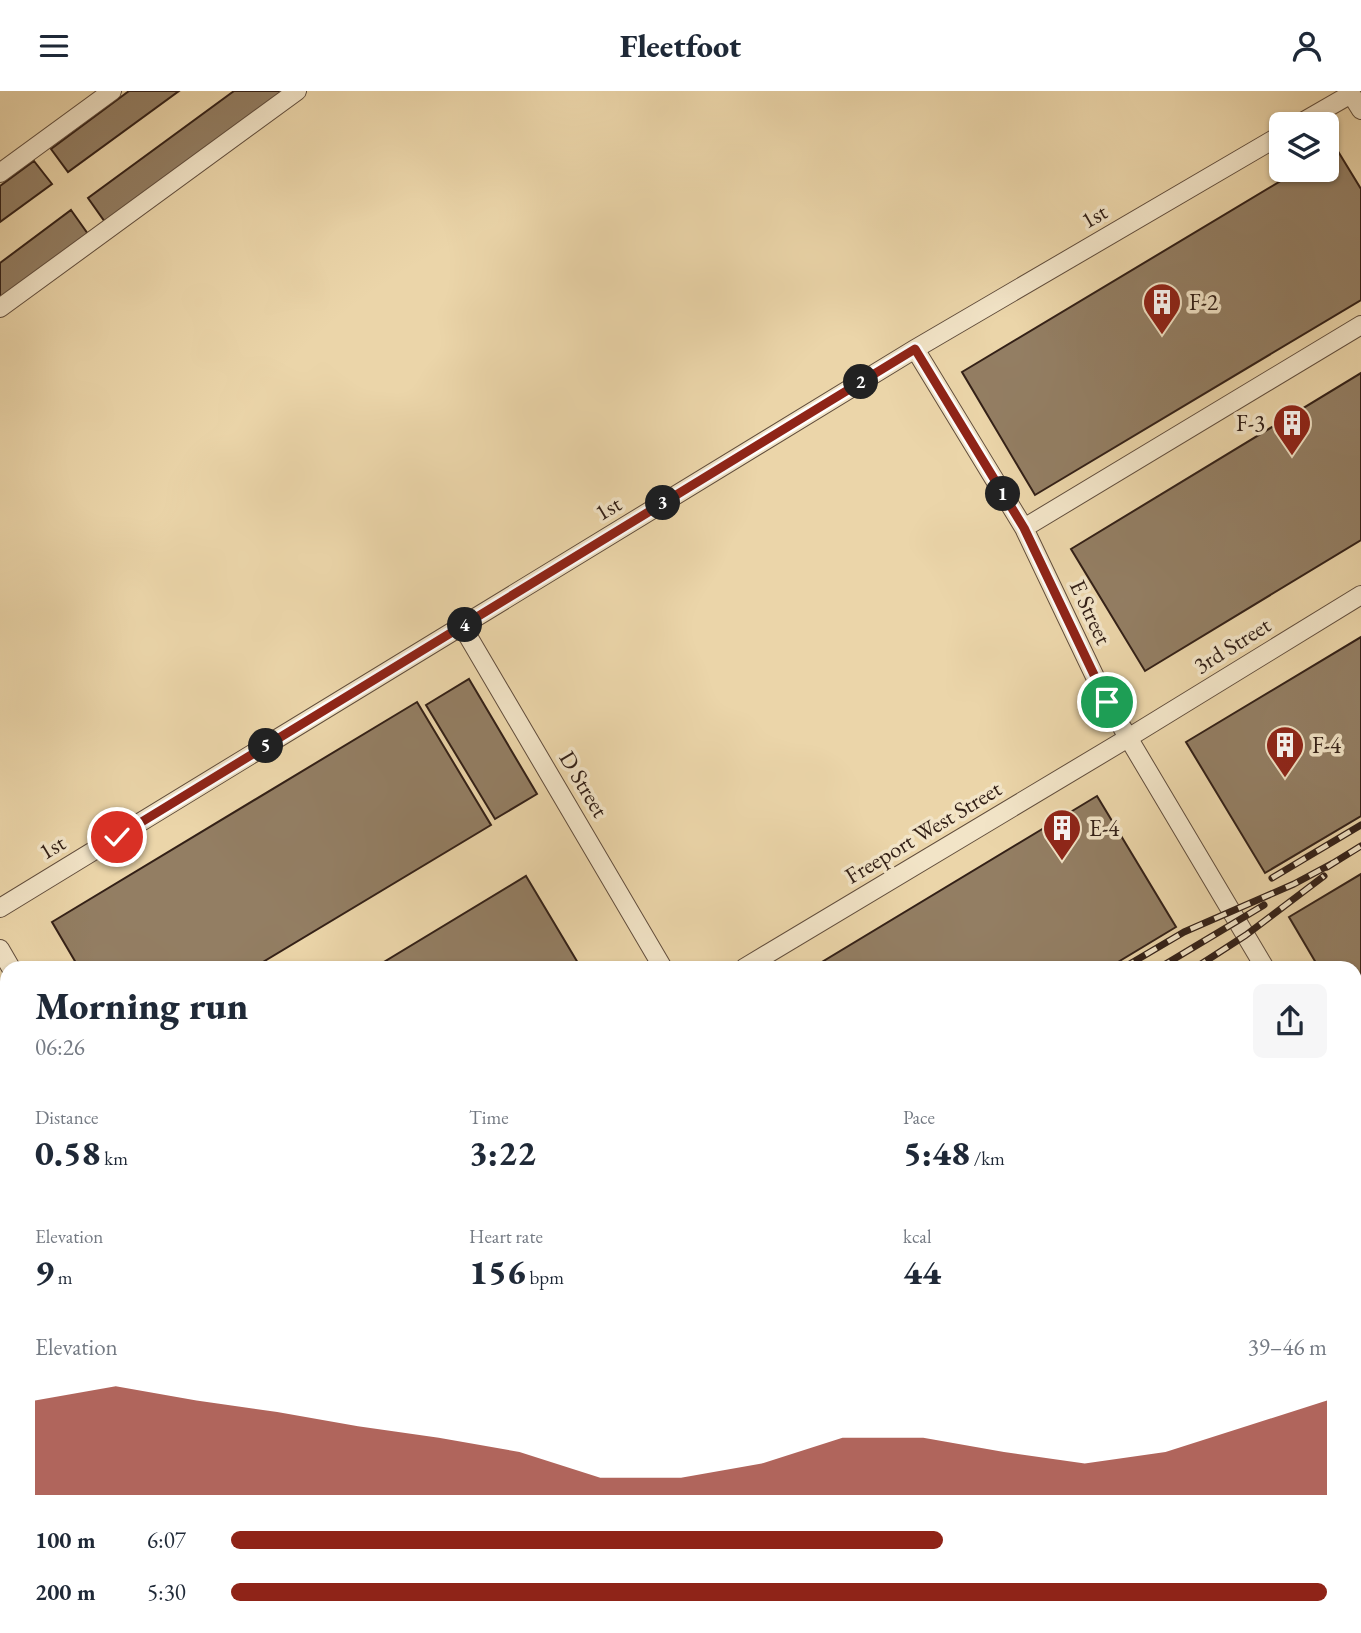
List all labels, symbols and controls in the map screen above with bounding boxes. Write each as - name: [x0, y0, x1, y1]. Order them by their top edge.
- text: Fleetfoot: [620, 25, 741, 67]
- icon: menu: [35, 27, 73, 65]
- icon: person: [1288, 27, 1326, 65]
- map controls: [1269, 112, 1339, 182]
- button: layers: [1269, 112, 1339, 182]
- street label: 1st: [1075, 196, 1113, 235]
- building icon: F-2: [1141, 281, 1183, 336]
- place label: F-2: [1189, 287, 1218, 317]
- pin: 2: [844, 365, 878, 399]
- text: 2: [855, 369, 866, 394]
- building icon: F-3: [1271, 402, 1313, 457]
- place label: F-3: [1236, 408, 1265, 438]
- pin: 1: [986, 477, 1020, 511]
- text: 1: [997, 481, 1008, 506]
- pin: 3: [646, 485, 680, 521]
- street label: 1st: [589, 488, 627, 527]
- text: 3: [657, 490, 668, 515]
- street label: E Street: [1063, 575, 1119, 650]
- pin: 4: [448, 607, 482, 643]
- street label: 3rd Street: [1188, 609, 1277, 680]
- text: 4: [459, 612, 470, 637]
- pin: [1077, 672, 1137, 732]
- icon: arrive: [1088, 683, 1126, 721]
- building icon: F-4: [1264, 724, 1306, 779]
- pin: 5: [248, 729, 284, 763]
- place label: F-4: [1312, 730, 1342, 760]
- text: 5: [260, 733, 271, 758]
- street label: D Street: [552, 745, 616, 823]
- street label: Freeport West Street: [839, 773, 1007, 891]
- pin: [87, 807, 147, 867]
- building icon: E-4: [1041, 807, 1083, 862]
- place label: E-4: [1089, 813, 1120, 843]
- icon: check: [98, 818, 136, 856]
- street label: 1st: [33, 827, 71, 866]
- text: Morning run: [35, 981, 248, 1030]
- button: share: [1253, 984, 1327, 1058]
- text: 06:26: [35, 1032, 85, 1062]
- text: Distance: [35, 1105, 98, 1130]
- text: Time: [469, 1105, 509, 1130]
- text: Pace: [903, 1105, 935, 1130]
- text: 0.58: [35, 1130, 101, 1175]
- text: 3:22: [469, 1130, 536, 1175]
- text: 5:48: [903, 1130, 970, 1175]
- text: km: [101, 1146, 128, 1171]
- text: /km: [970, 1146, 1005, 1171]
- text: Elevation: [35, 1224, 103, 1249]
- text: Heart rate: [469, 1224, 543, 1249]
- text: kcal: [903, 1224, 932, 1249]
- text: 9: [35, 1249, 54, 1294]
- text: 156: [469, 1249, 526, 1294]
- text: 44: [903, 1249, 941, 1294]
- text: m: [54, 1265, 73, 1290]
- text: bpm: [526, 1265, 564, 1290]
- text: Elevation: [35, 1332, 118, 1362]
- text: 39–46 m: [1248, 1332, 1327, 1362]
- text: 100 m: [35, 1525, 96, 1555]
- text: 6:07: [147, 1525, 186, 1555]
- text: 200 m: [35, 1577, 96, 1607]
- text: 5:30: [147, 1577, 186, 1607]

